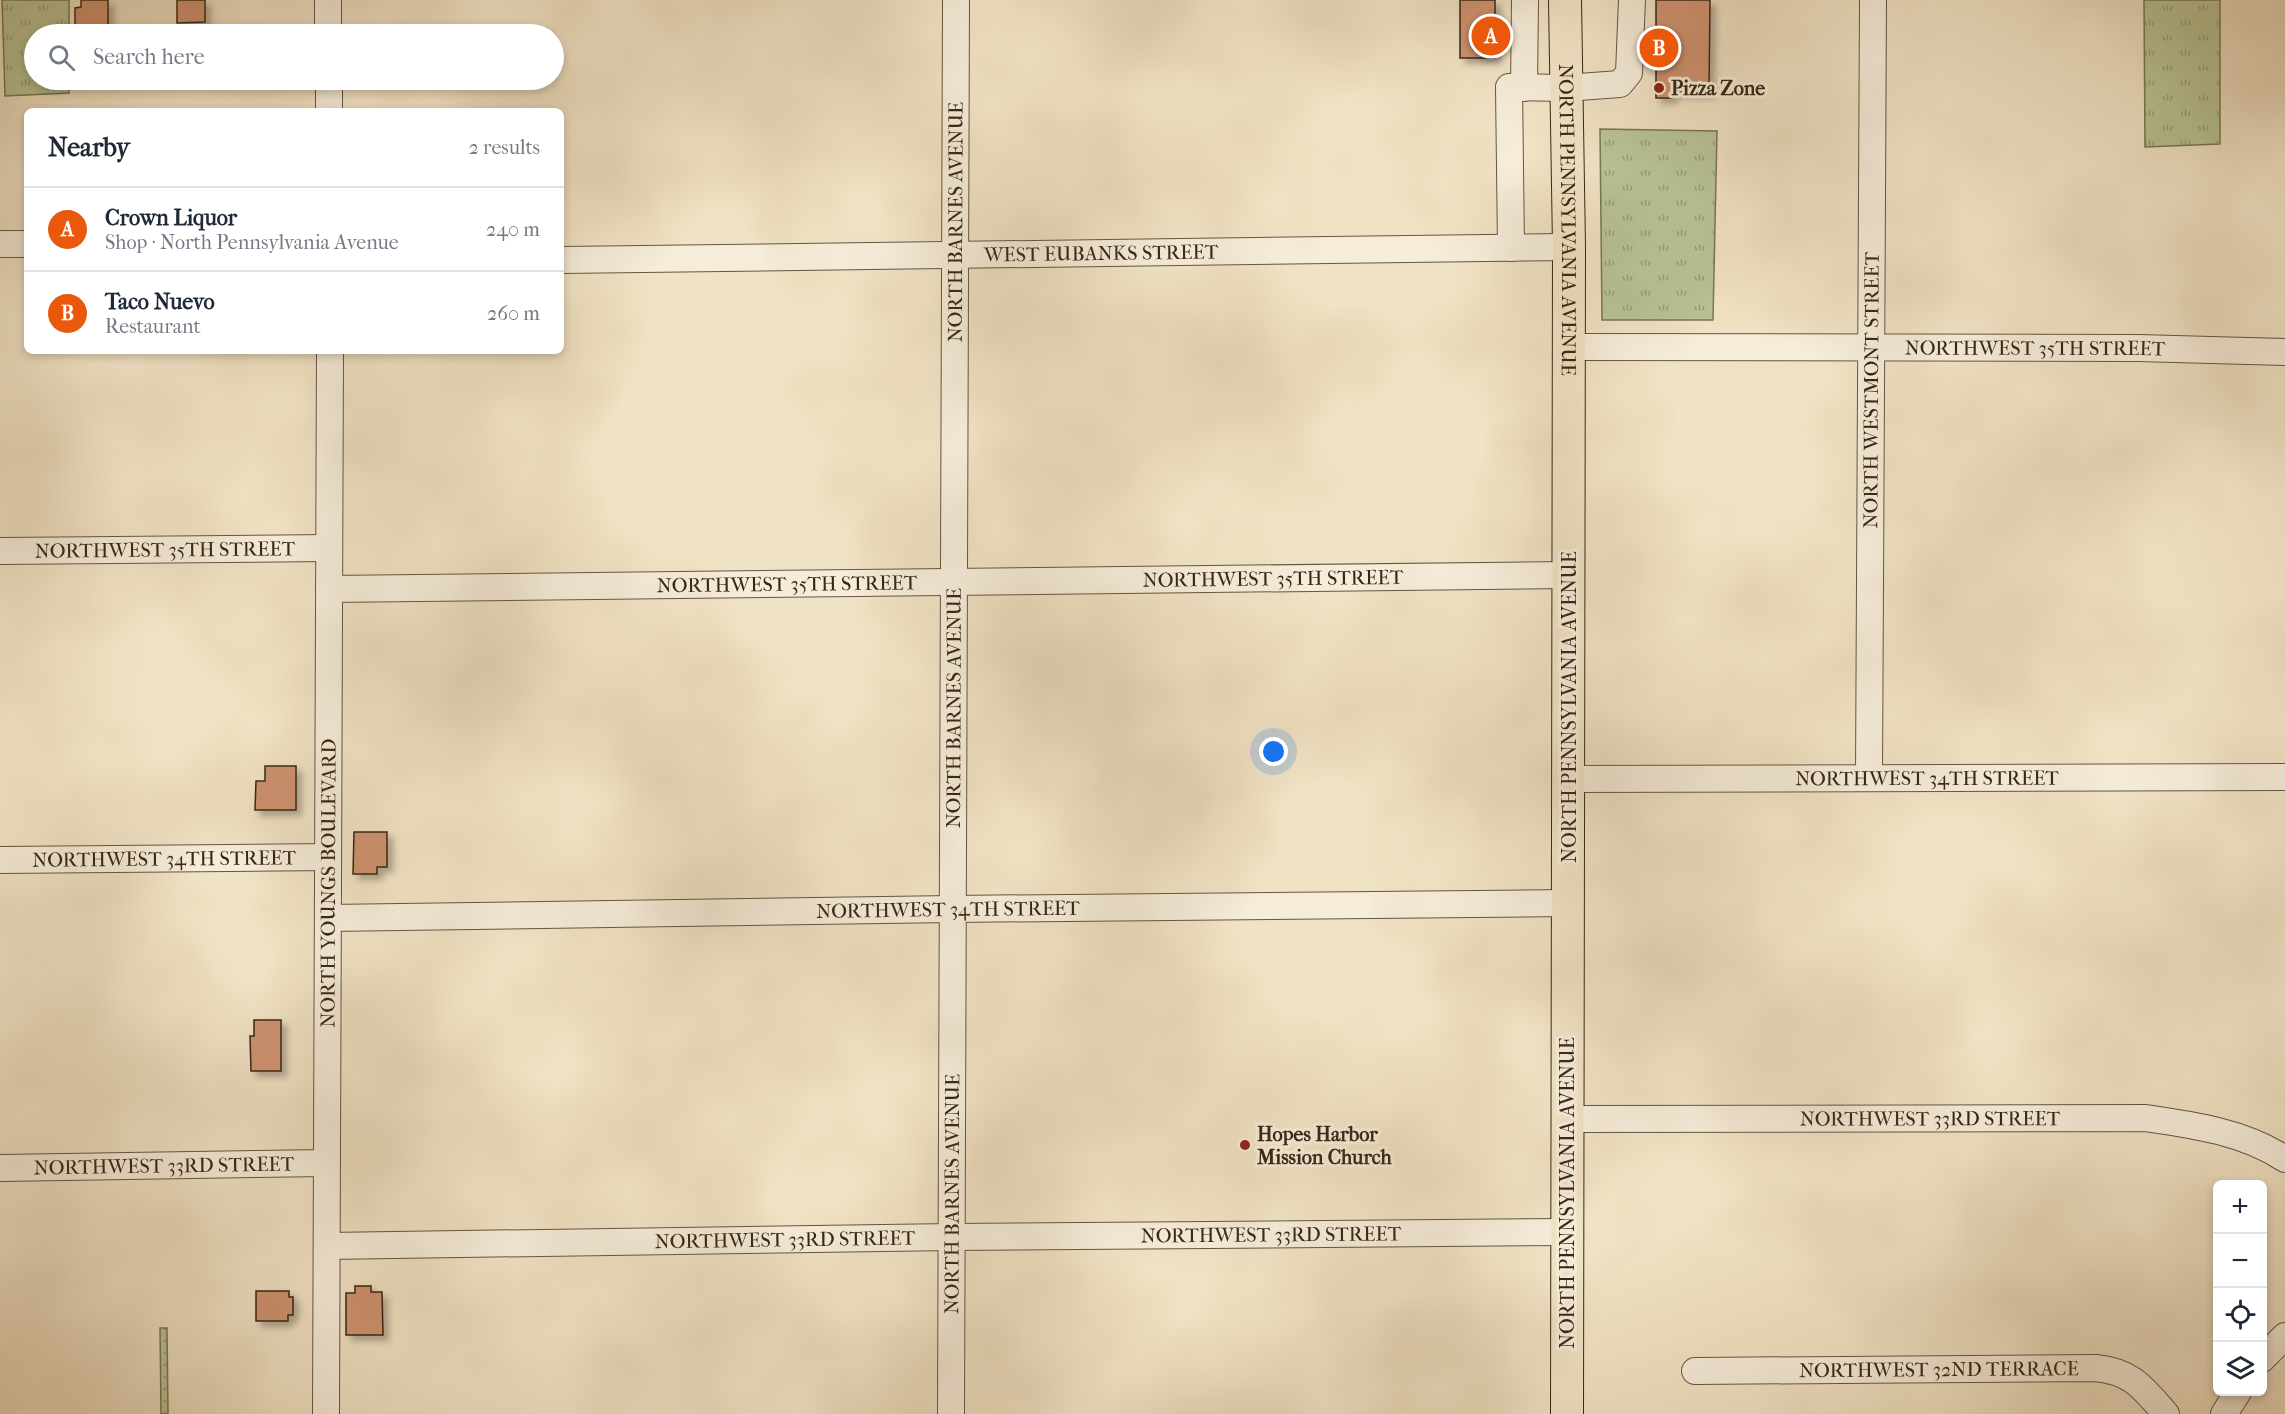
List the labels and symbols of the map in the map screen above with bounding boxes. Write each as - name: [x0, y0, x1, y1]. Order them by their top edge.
- pin: A: [1472, 14, 1510, 58]
- pin: B: [1640, 26, 1678, 70]
- street label: NORTH PENNSYLVANIA AVENUE: [1555, 64, 1581, 376]
- place label: Pizza Zone: [1671, 77, 1765, 100]
- marker: Pizza Zone: [1652, 81, 1666, 95]
- street label: NORTH BARNES AVENUE: [943, 102, 967, 342]
- street label: WEST EUBANKS STREET: [983, 240, 1219, 266]
- street label: NORTH WESTMONT STREET: [1859, 251, 1883, 528]
- street label: NORTHWEST 35TH STREET: [1905, 336, 2166, 360]
- street label: NORTHWEST 35TH STREET: [35, 537, 296, 562]
- street label: NORTH PENNSYLVANIA AVENUE: [1558, 551, 1581, 863]
- street label: NORTHWEST 35TH STREET: [1143, 565, 1404, 591]
- street label: NORTHWEST 35TH STREET: [657, 571, 918, 597]
- street label: NORTH BARNES AVENUE: [942, 588, 965, 828]
- your location: [1259, 737, 1288, 766]
- street label: NORTH YOUNGS BOULEVARD: [316, 738, 340, 1028]
- street label: NORTHWEST 34TH STREET: [1795, 766, 2059, 790]
- street label: NORTHWEST 34TH STREET: [32, 846, 296, 871]
- street label: NORTHWEST 34TH STREET: [816, 896, 1080, 922]
- street label: NORTH PENNSYLVANIA AVENUE: [1556, 1037, 1579, 1349]
- street label: NORTH BARNES AVENUE: [940, 1074, 964, 1314]
- street label: NORTHWEST 33RD STREET: [1800, 1107, 2061, 1130]
- place label: Hopes Harbor Mission Church: [1256, 1123, 1393, 1169]
- marker: Hopes Harbor Mission Church: [1238, 1138, 1252, 1152]
- street label: NORTHWEST 33RD STREET: [34, 1152, 295, 1179]
- street label: NORTHWEST 33RD STREET: [1141, 1222, 1402, 1247]
- street label: NORTHWEST 33RD STREET: [655, 1226, 916, 1253]
- street label: NORTHWEST 32ND TERRACE: [1799, 1357, 2079, 1382]

